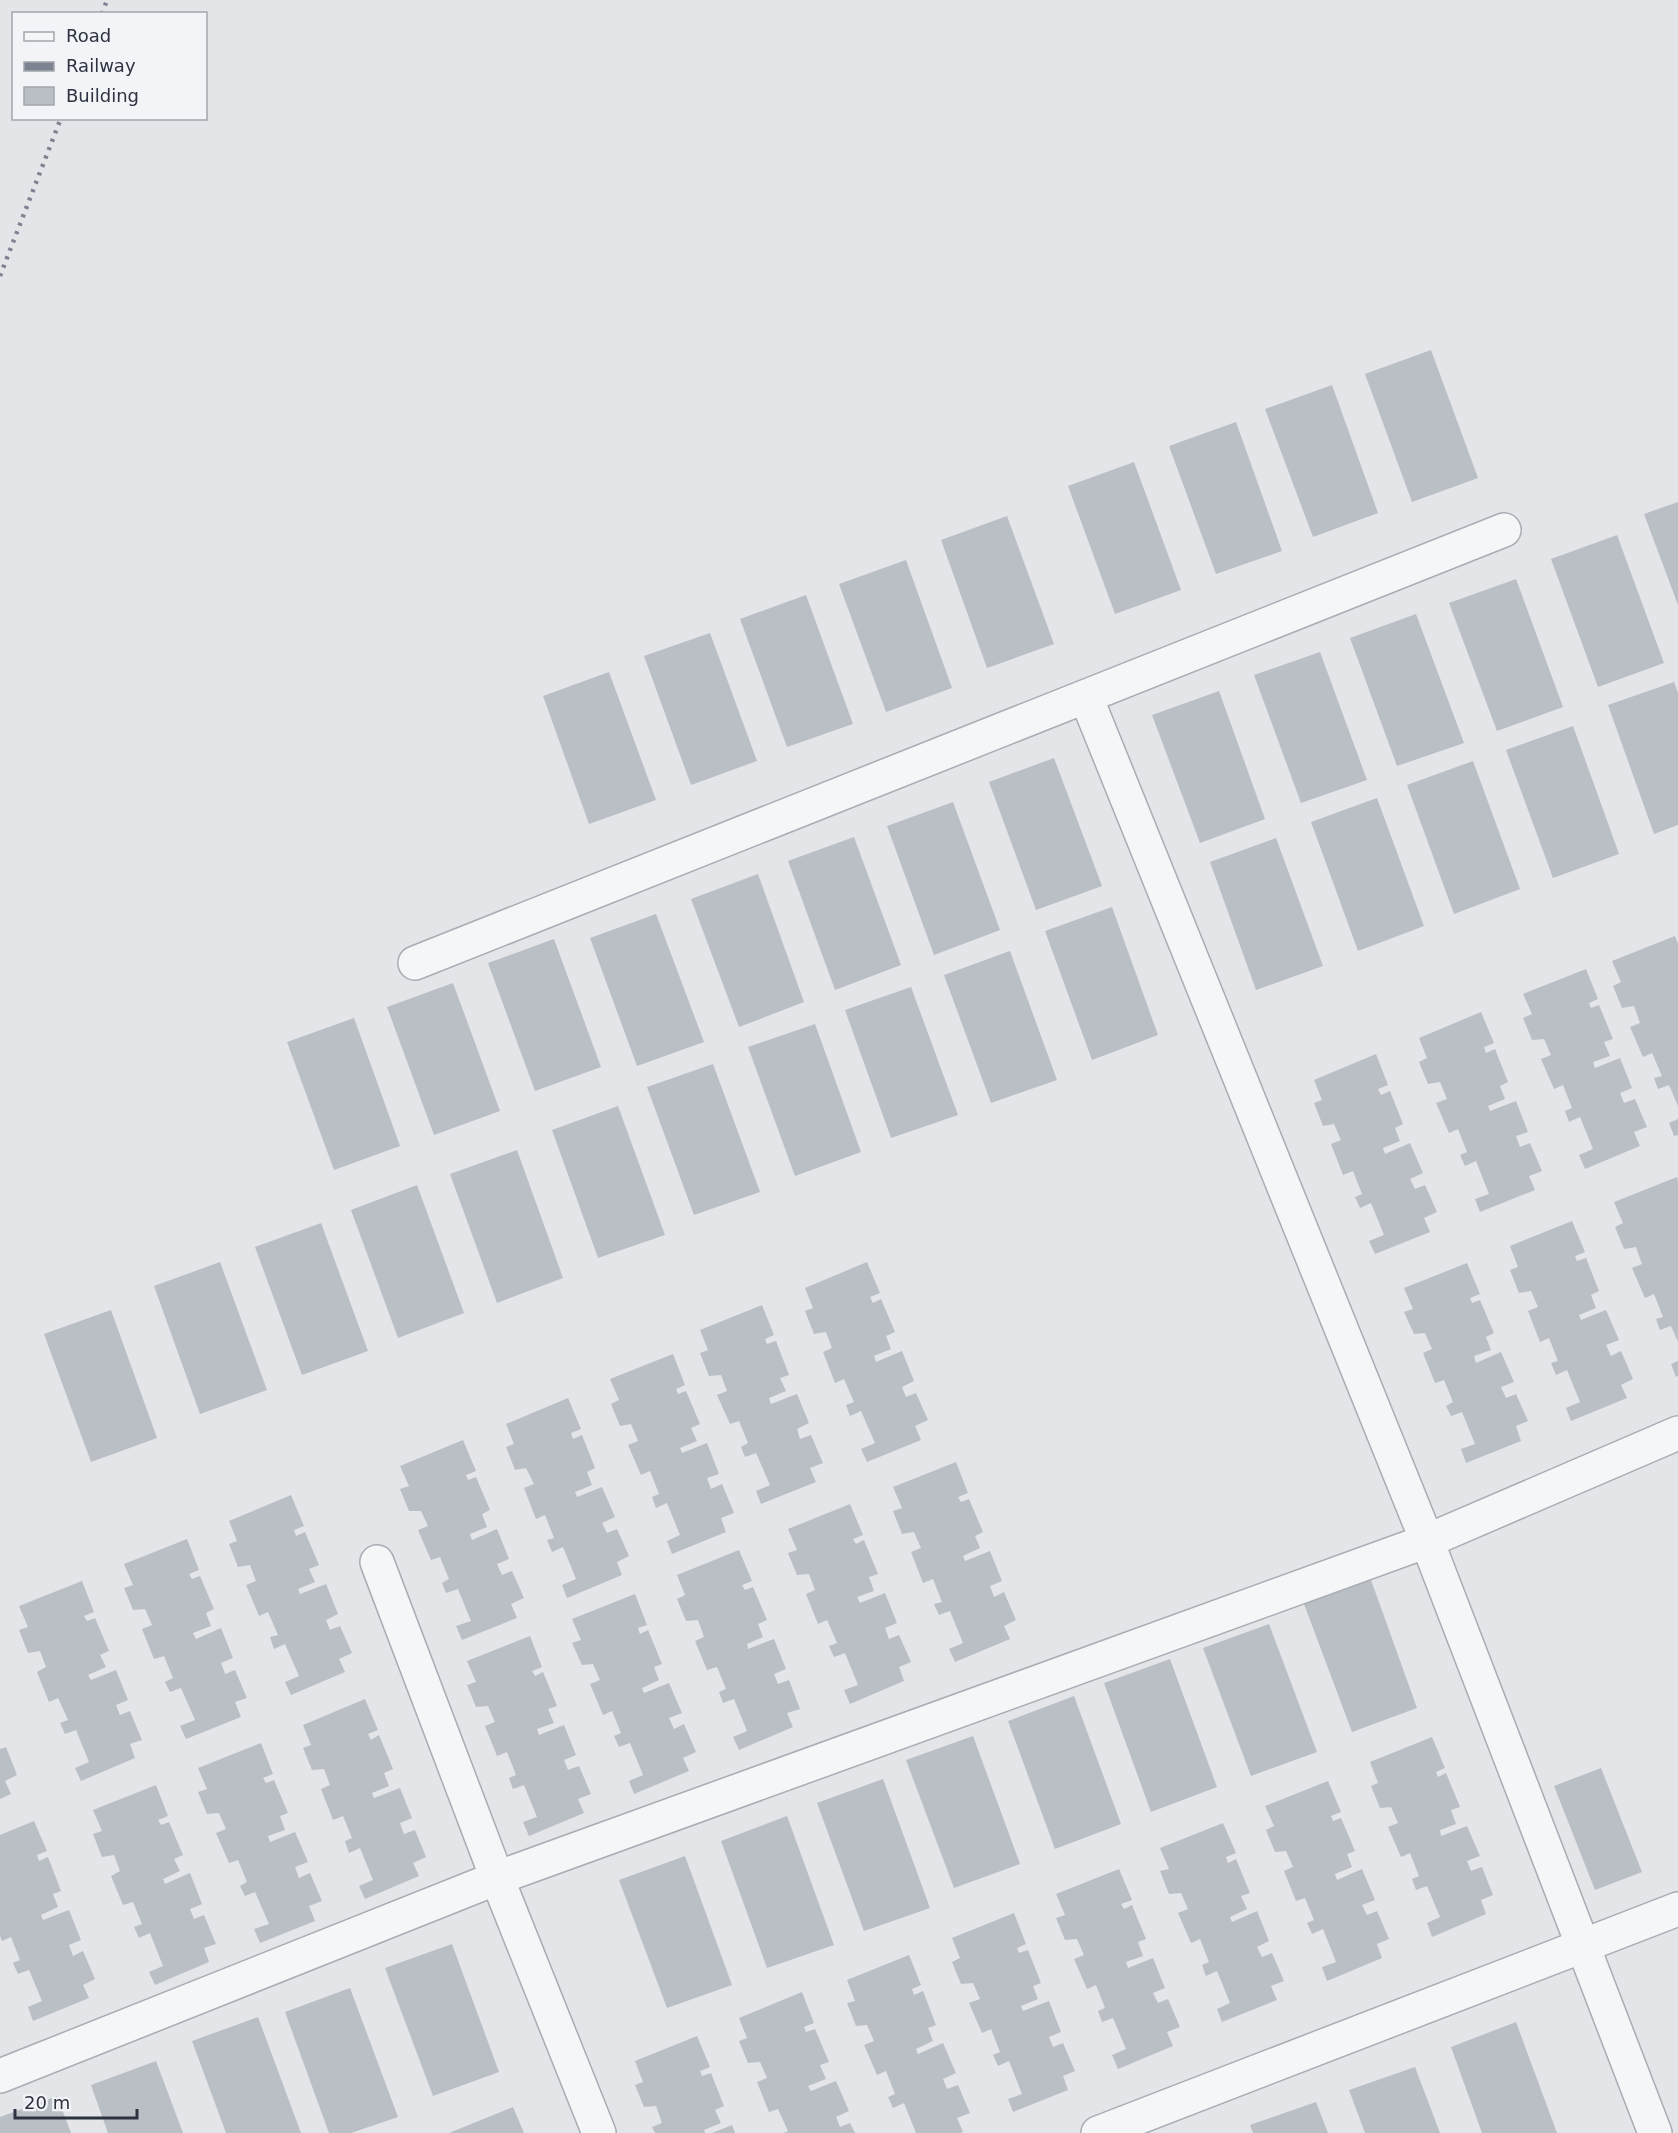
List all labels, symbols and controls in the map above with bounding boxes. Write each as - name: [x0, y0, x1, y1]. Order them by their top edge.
- legend: [12, 12, 207, 120]
- text: Road: [66, 25, 111, 46]
- text: Railway: [66, 55, 136, 76]
- text: Building: [66, 85, 139, 106]
- scale bar: [15, 2082, 136, 2120]
- text: 20 m: [24, 2092, 70, 2113]

